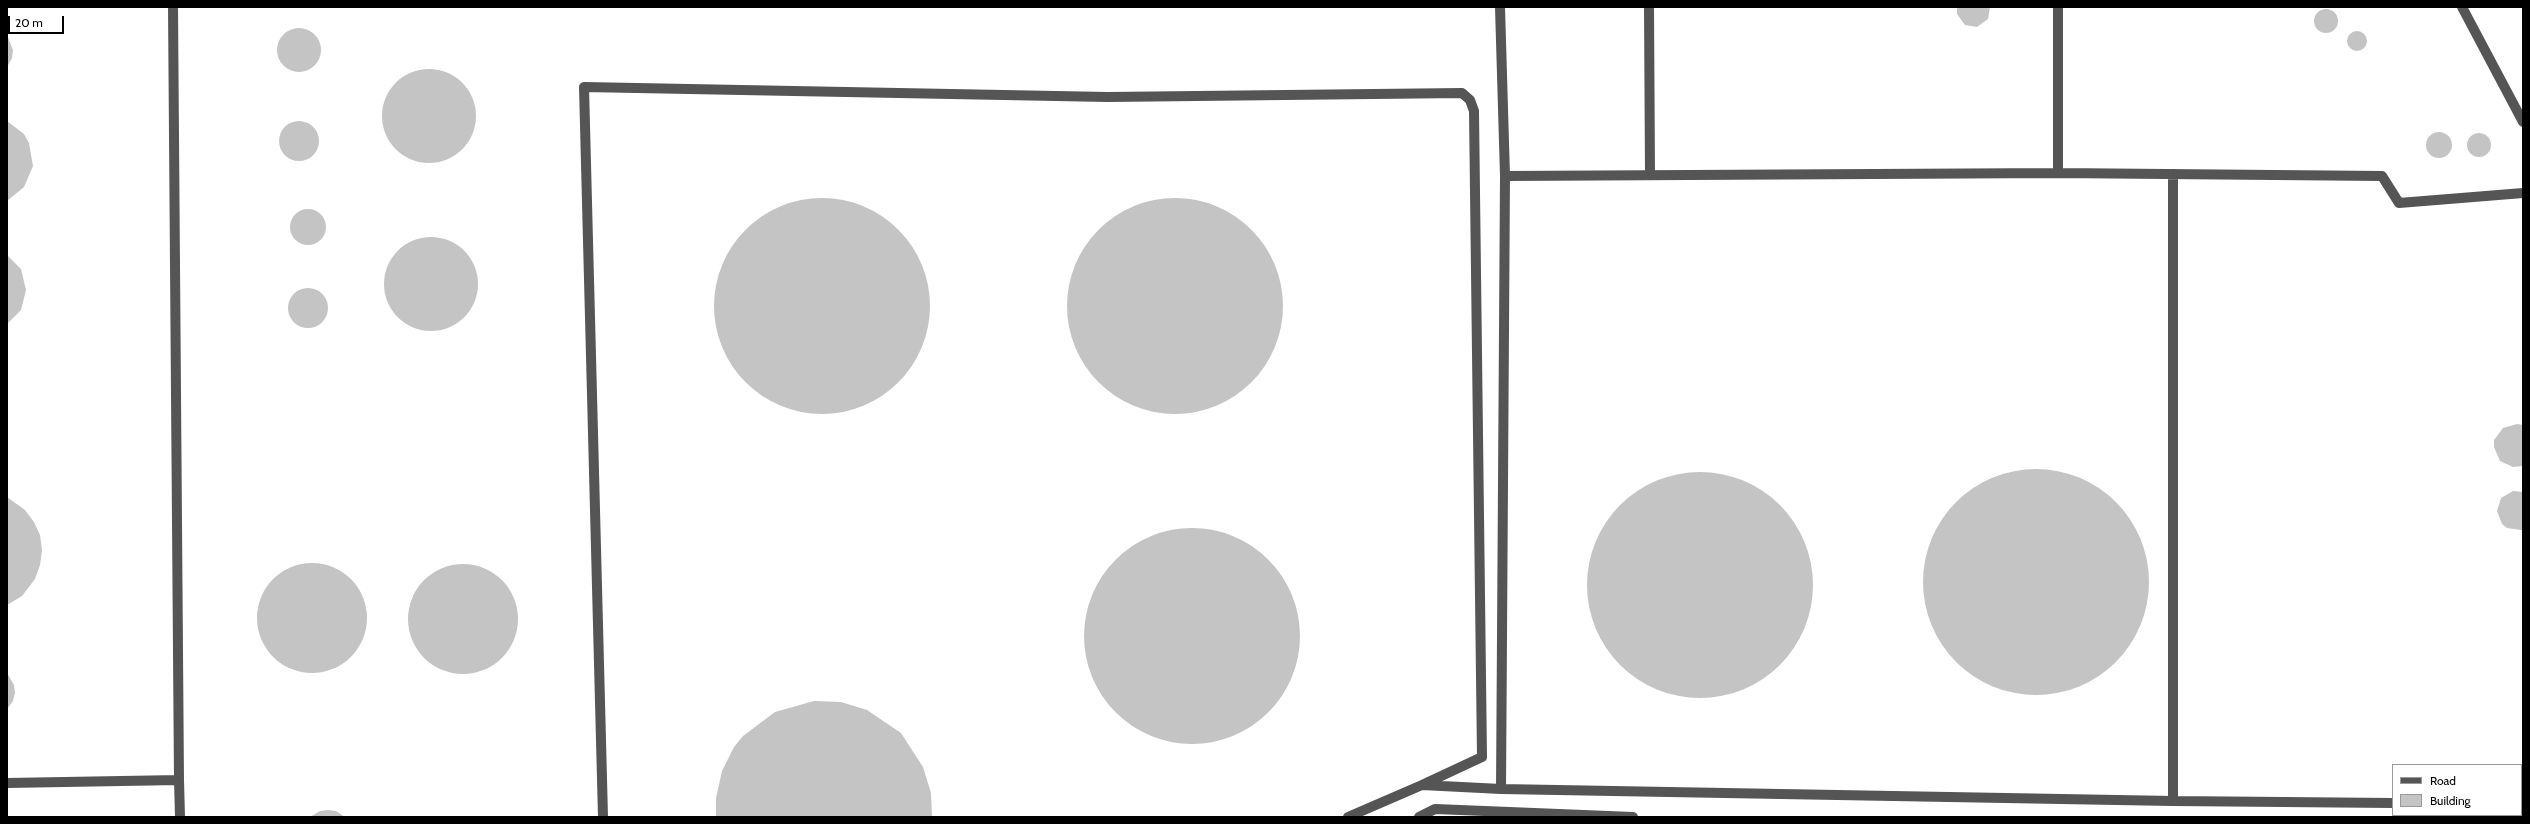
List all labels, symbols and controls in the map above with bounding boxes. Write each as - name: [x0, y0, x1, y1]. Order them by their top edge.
- scale bar: [10, 8, 66, 34]
- text: 20 m: [15, 15, 43, 30]
- legend: [2392, 764, 2522, 816]
- text: Road: [2430, 773, 2456, 788]
- text: Building: [2430, 793, 2471, 808]

